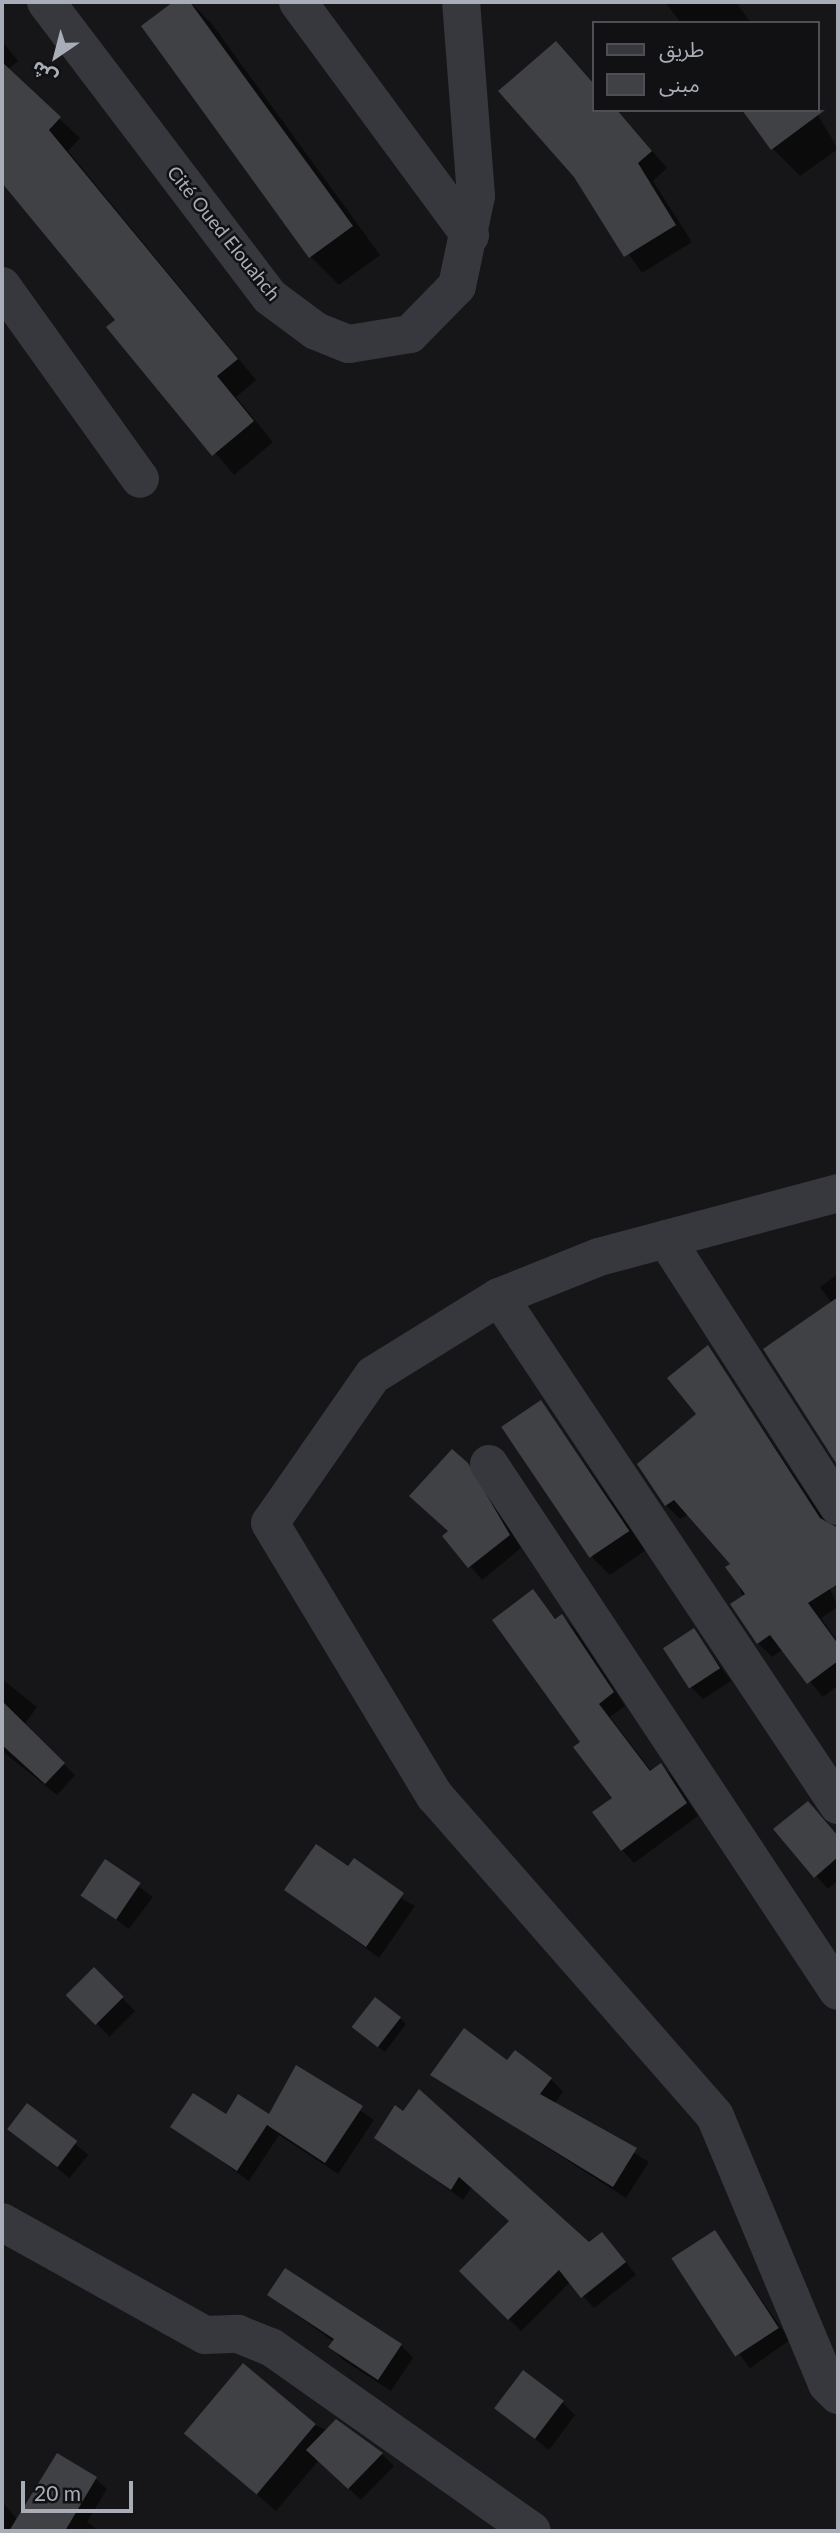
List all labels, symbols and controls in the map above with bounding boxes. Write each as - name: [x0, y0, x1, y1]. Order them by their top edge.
- north arrow: [21, 21, 91, 91]
- legend: [592, 21, 819, 112]
- text: طريق: [659, 36, 704, 61]
- text: ش: [26, 57, 61, 90]
- text: مبنى: [659, 71, 700, 96]
- street label: Cité Oued Elouahch: [163, 161, 285, 305]
- scale bar: [24, 2466, 136, 2510]
- text: 20 m: [34, 2480, 81, 2505]

